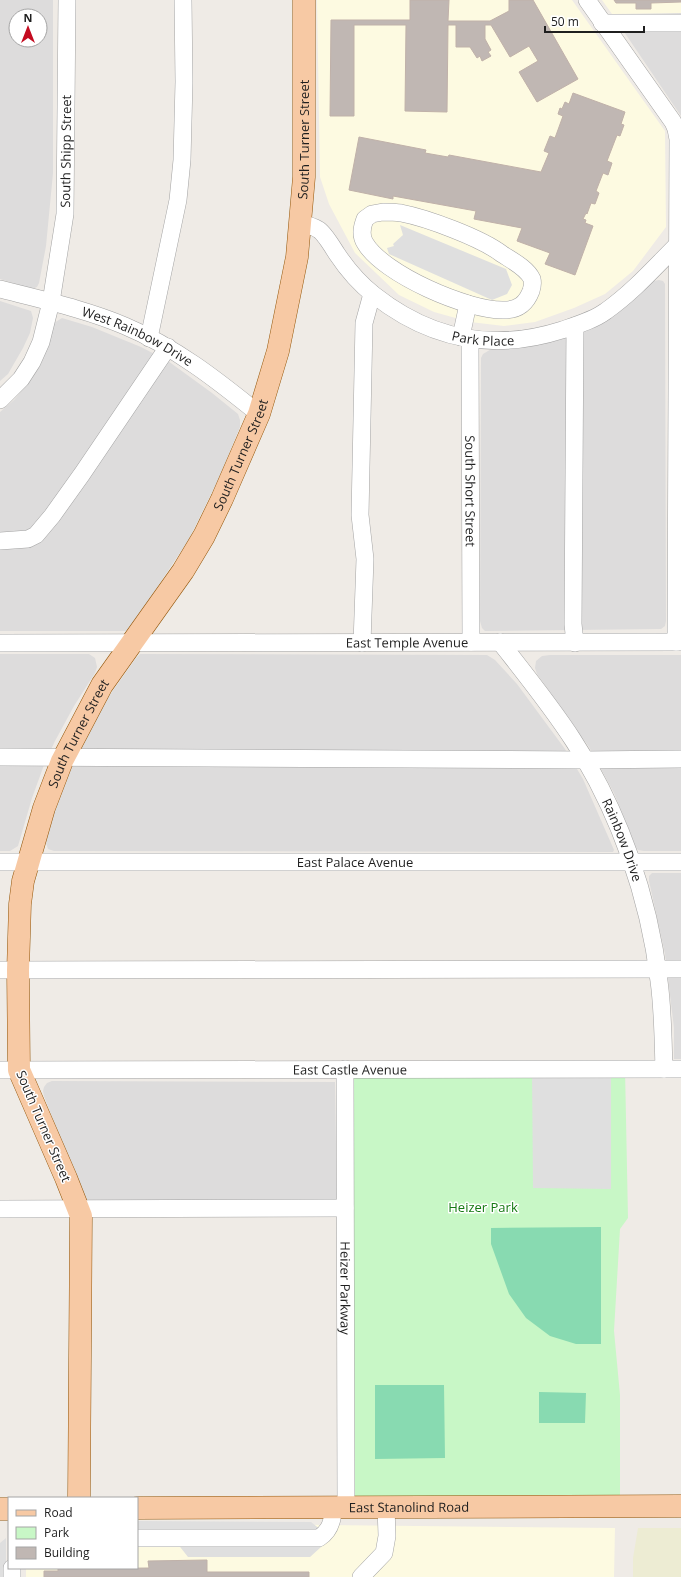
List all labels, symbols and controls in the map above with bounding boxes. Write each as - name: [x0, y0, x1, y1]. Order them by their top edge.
- north arrow: [8, 8, 48, 48]
- scale bar: [545, 8, 644, 34]
- text: N: [24, 10, 32, 25]
- text: 50 m: [551, 13, 579, 30]
- street label: South Turner Street: [293, 79, 313, 200]
- street label: South Shipp Street: [56, 94, 75, 208]
- street label: West Rainbow Drive: [80, 302, 197, 370]
- street label: Park Place: [450, 326, 515, 350]
- street label: South Turner Street: [209, 396, 272, 514]
- street label: South Short Street: [461, 435, 480, 547]
- street label: East Temple Avenue: [346, 633, 468, 651]
- street label: South Turner Street: [44, 675, 113, 790]
- street label: Rainbow Drive: [598, 795, 646, 884]
- street label: East Palace Avenue: [297, 853, 413, 871]
- street label: East Castle Avenue: [293, 1060, 407, 1079]
- street label: South Turner Street: [12, 1067, 76, 1185]
- park label: Heizer Park: [448, 1198, 518, 1216]
- street label: Heizer Parkway: [336, 1241, 355, 1335]
- legend: [8, 1497, 138, 1569]
- street label: East Stanolind Road: [349, 1498, 469, 1516]
- text: Road: [44, 1504, 73, 1521]
- text: Park: [44, 1524, 70, 1541]
- text: Building: [44, 1544, 90, 1561]

